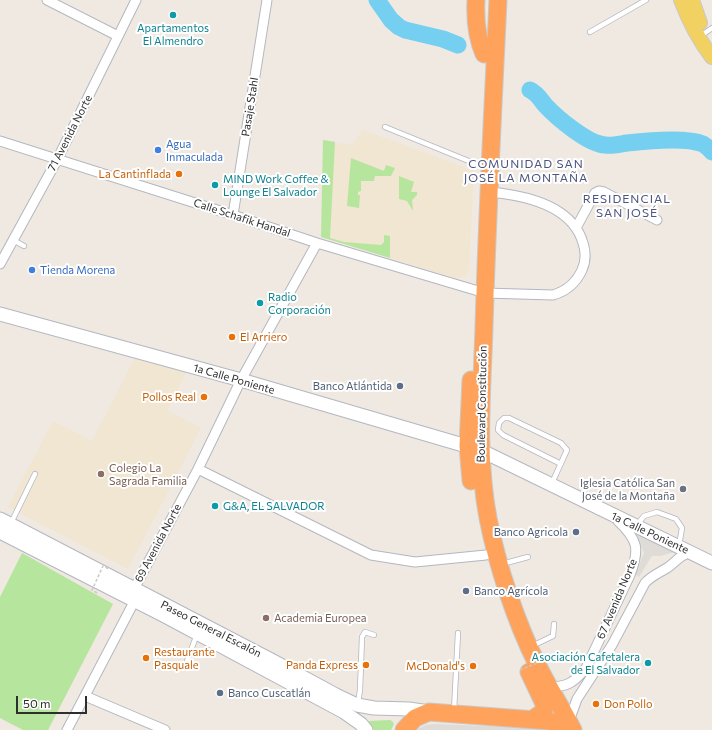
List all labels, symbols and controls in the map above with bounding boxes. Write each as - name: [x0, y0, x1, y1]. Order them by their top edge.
- marker: Apartamentos El Almendro: [168, 10, 178, 20]
- place label: Apartamentos El Almendro: [137, 21, 209, 47]
- street label: Pasaje Stahl: [239, 76, 261, 138]
- street label: 71 Avenida Norte: [45, 93, 95, 173]
- place label: Agua Inmaculada: [166, 137, 223, 163]
- marker: Agua Inmaculada: [153, 145, 163, 155]
- district label: COMUNIDAD SAN JOSÉ LA MONTAÑA: [464, 157, 588, 185]
- place label: La Cantinflada: [99, 167, 171, 181]
- marker: La Cantinflada: [174, 169, 184, 179]
- place label: MIND Work Coffee & Lounge El Salvador: [223, 172, 329, 198]
- marker: MIND Work Coffee & Lounge El Salvador: [210, 180, 220, 190]
- district label: RESIDENCIAL SAN JOSÉ: [583, 192, 671, 220]
- street label: Calle Schafik Handal: [192, 196, 292, 240]
- place label: Tienda Morena: [40, 263, 115, 277]
- marker: Tienda Morena: [27, 265, 37, 275]
- place label: Radio Corporación: [268, 290, 331, 316]
- marker: Radio Corporación: [255, 298, 265, 308]
- place label: El Arriero: [240, 330, 287, 344]
- marker: El Arriero: [227, 332, 237, 342]
- street label: Boulevard Constitución: [474, 346, 490, 462]
- street label: 1a Calle Poniente: [192, 361, 276, 397]
- place label: Banco Atlántida: [313, 379, 392, 393]
- marker: Banco Atlántida: [395, 381, 405, 391]
- place label: Pollos Real: [142, 390, 196, 404]
- marker: Pollos Real: [199, 392, 209, 402]
- place label: Colegio La Sagrada Familia: [109, 461, 187, 487]
- marker: Colegio La Sagrada Familia: [96, 469, 106, 479]
- place label: Iglesia Católica San José de la Montaña: [580, 476, 675, 502]
- marker: Iglesia Católica San José de la Montaña: [678, 484, 688, 494]
- place label: G&A, EL SALVADOR: [223, 499, 325, 513]
- marker: G&A, EL SALVADOR: [210, 501, 220, 511]
- street label: 69 Avenida Norte: [132, 502, 184, 584]
- street label: 1a Calle Poniente: [609, 509, 691, 557]
- place label: Banco Agricola: [494, 525, 568, 539]
- marker: Banco Agricola: [571, 527, 581, 537]
- street label: 67 Avenida Norte: [594, 557, 640, 641]
- place label: Banco Agrícola: [474, 584, 548, 598]
- marker: Banco Agrícola: [461, 586, 471, 596]
- street label: Paseo General Escalón: [158, 598, 264, 660]
- place label: Academia Europea: [274, 611, 366, 625]
- marker: Academia Europea: [261, 613, 271, 623]
- place label: Restaurante Pasquale: [154, 645, 215, 671]
- place label: Asociación Cafetalera de El Salvador: [532, 650, 640, 676]
- marker: Restaurante Pasquale: [141, 653, 151, 663]
- place label: Panda Express: [286, 658, 358, 672]
- marker: Asociación Cafetalera de El Salvador: [643, 658, 653, 668]
- place label: McDonald's: [406, 659, 465, 673]
- marker: Panda Express: [361, 660, 371, 670]
- marker: McDonald's: [468, 661, 478, 671]
- place label: Banco Cuscatlán: [228, 686, 310, 700]
- scale bar: [18, 688, 89, 714]
- marker: Banco Cuscatlán: [215, 688, 225, 698]
- text: 50 m: [23, 696, 51, 710]
- place label: Don Pollo: [604, 697, 653, 711]
- marker: Don Pollo: [591, 699, 601, 709]

